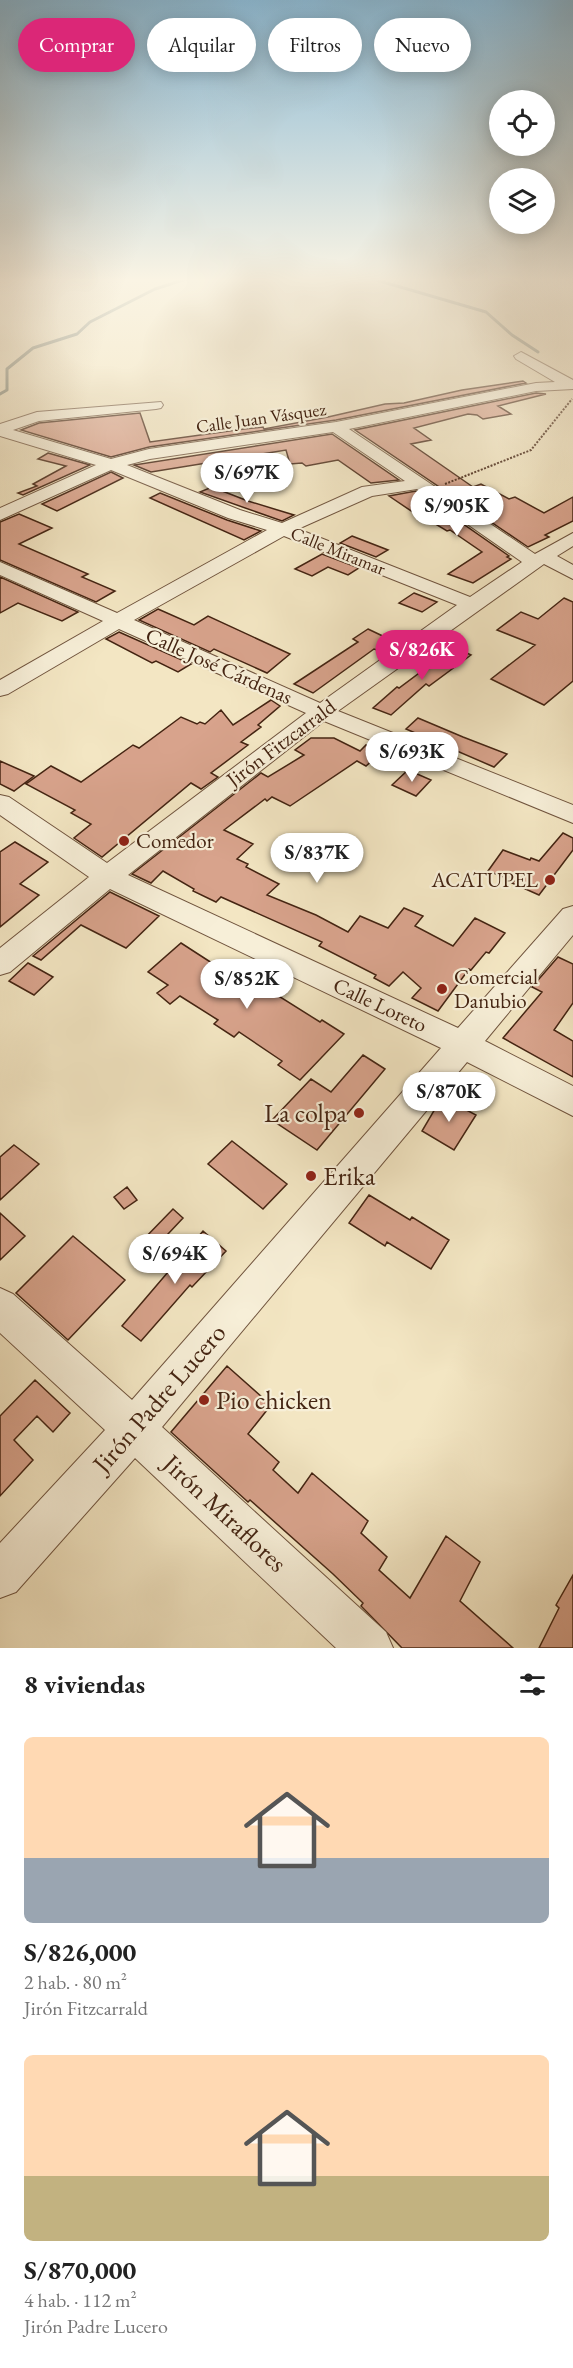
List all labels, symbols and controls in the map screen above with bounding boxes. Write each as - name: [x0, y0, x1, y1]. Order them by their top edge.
- chip: Comprar: [18, 18, 135, 72]
- chip: Alquilar: [147, 18, 256, 72]
- chip: Filtros: [268, 18, 362, 72]
- chip: Nuevo: [374, 18, 471, 72]
- map controls: [489, 90, 555, 234]
- button: locate: [489, 90, 555, 156]
- button: layers: [489, 168, 555, 234]
- street label: Calle Juan Vásquez: [194, 397, 328, 438]
- pin: S/697K: [198, 453, 296, 504]
- text: S/697K: [215, 459, 280, 485]
- pin: S/905K: [408, 486, 506, 537]
- text: S/905K: [425, 492, 490, 518]
- street label: Calle Miramar: [287, 521, 389, 580]
- street label: Calle José Cárdenas: [142, 621, 297, 710]
- pin: S/826K: [373, 630, 471, 681]
- text: S/826K: [390, 636, 455, 662]
- street label: Jirón Fitzcarrald: [219, 692, 341, 794]
- pin: S/693K: [363, 732, 461, 783]
- text: S/693K: [380, 738, 445, 764]
- place label: Comedor: [136, 827, 214, 854]
- pin: S/837K: [268, 833, 366, 884]
- marker: Comedor: [117, 834, 131, 848]
- text: S/837K: [285, 839, 350, 865]
- place label: ACATUPEL: [430, 866, 539, 893]
- marker: ACATUPEL: [543, 873, 557, 887]
- pin: S/852K: [198, 959, 296, 1010]
- place label: Comercial Danubio: [454, 963, 538, 1014]
- text: S/852K: [215, 965, 280, 991]
- street label: Calle Loreto: [329, 971, 432, 1038]
- marker: Comercial Danubio: [435, 982, 449, 996]
- pin: S/870K: [400, 1072, 498, 1123]
- text: S/870K: [417, 1078, 482, 1104]
- place label: La colpa: [264, 1096, 348, 1130]
- marker: La colpa: [352, 1106, 366, 1120]
- place label: Erika: [323, 1159, 376, 1193]
- marker: Erika: [304, 1169, 318, 1183]
- pin: S/694K: [126, 1234, 224, 1285]
- text: S/694K: [143, 1240, 208, 1266]
- street label: Jirón Padre Lucero: [84, 1316, 233, 1481]
- place label: Pio chicken: [216, 1383, 332, 1417]
- marker: Pio chicken: [197, 1393, 211, 1407]
- street label: Jirón Miraflores: [154, 1445, 294, 1579]
- text: 8 viviendas: [24, 1667, 145, 1701]
- icon: filters: [516, 1668, 549, 1701]
- icon: home: [233, 1776, 341, 1884]
- text: S/826,000: [24, 1935, 136, 1969]
- text: 2 hab. · 80 m²: [24, 1969, 127, 1995]
- text: Jirón Fitzcarrald: [24, 1995, 148, 2021]
- icon: home: [233, 2094, 341, 2202]
- text: S/870,000: [24, 2253, 136, 2287]
- text: 4 hab. · 112 m²: [24, 2287, 137, 2313]
- text: Jirón Padre Lucero: [24, 2313, 168, 2339]

